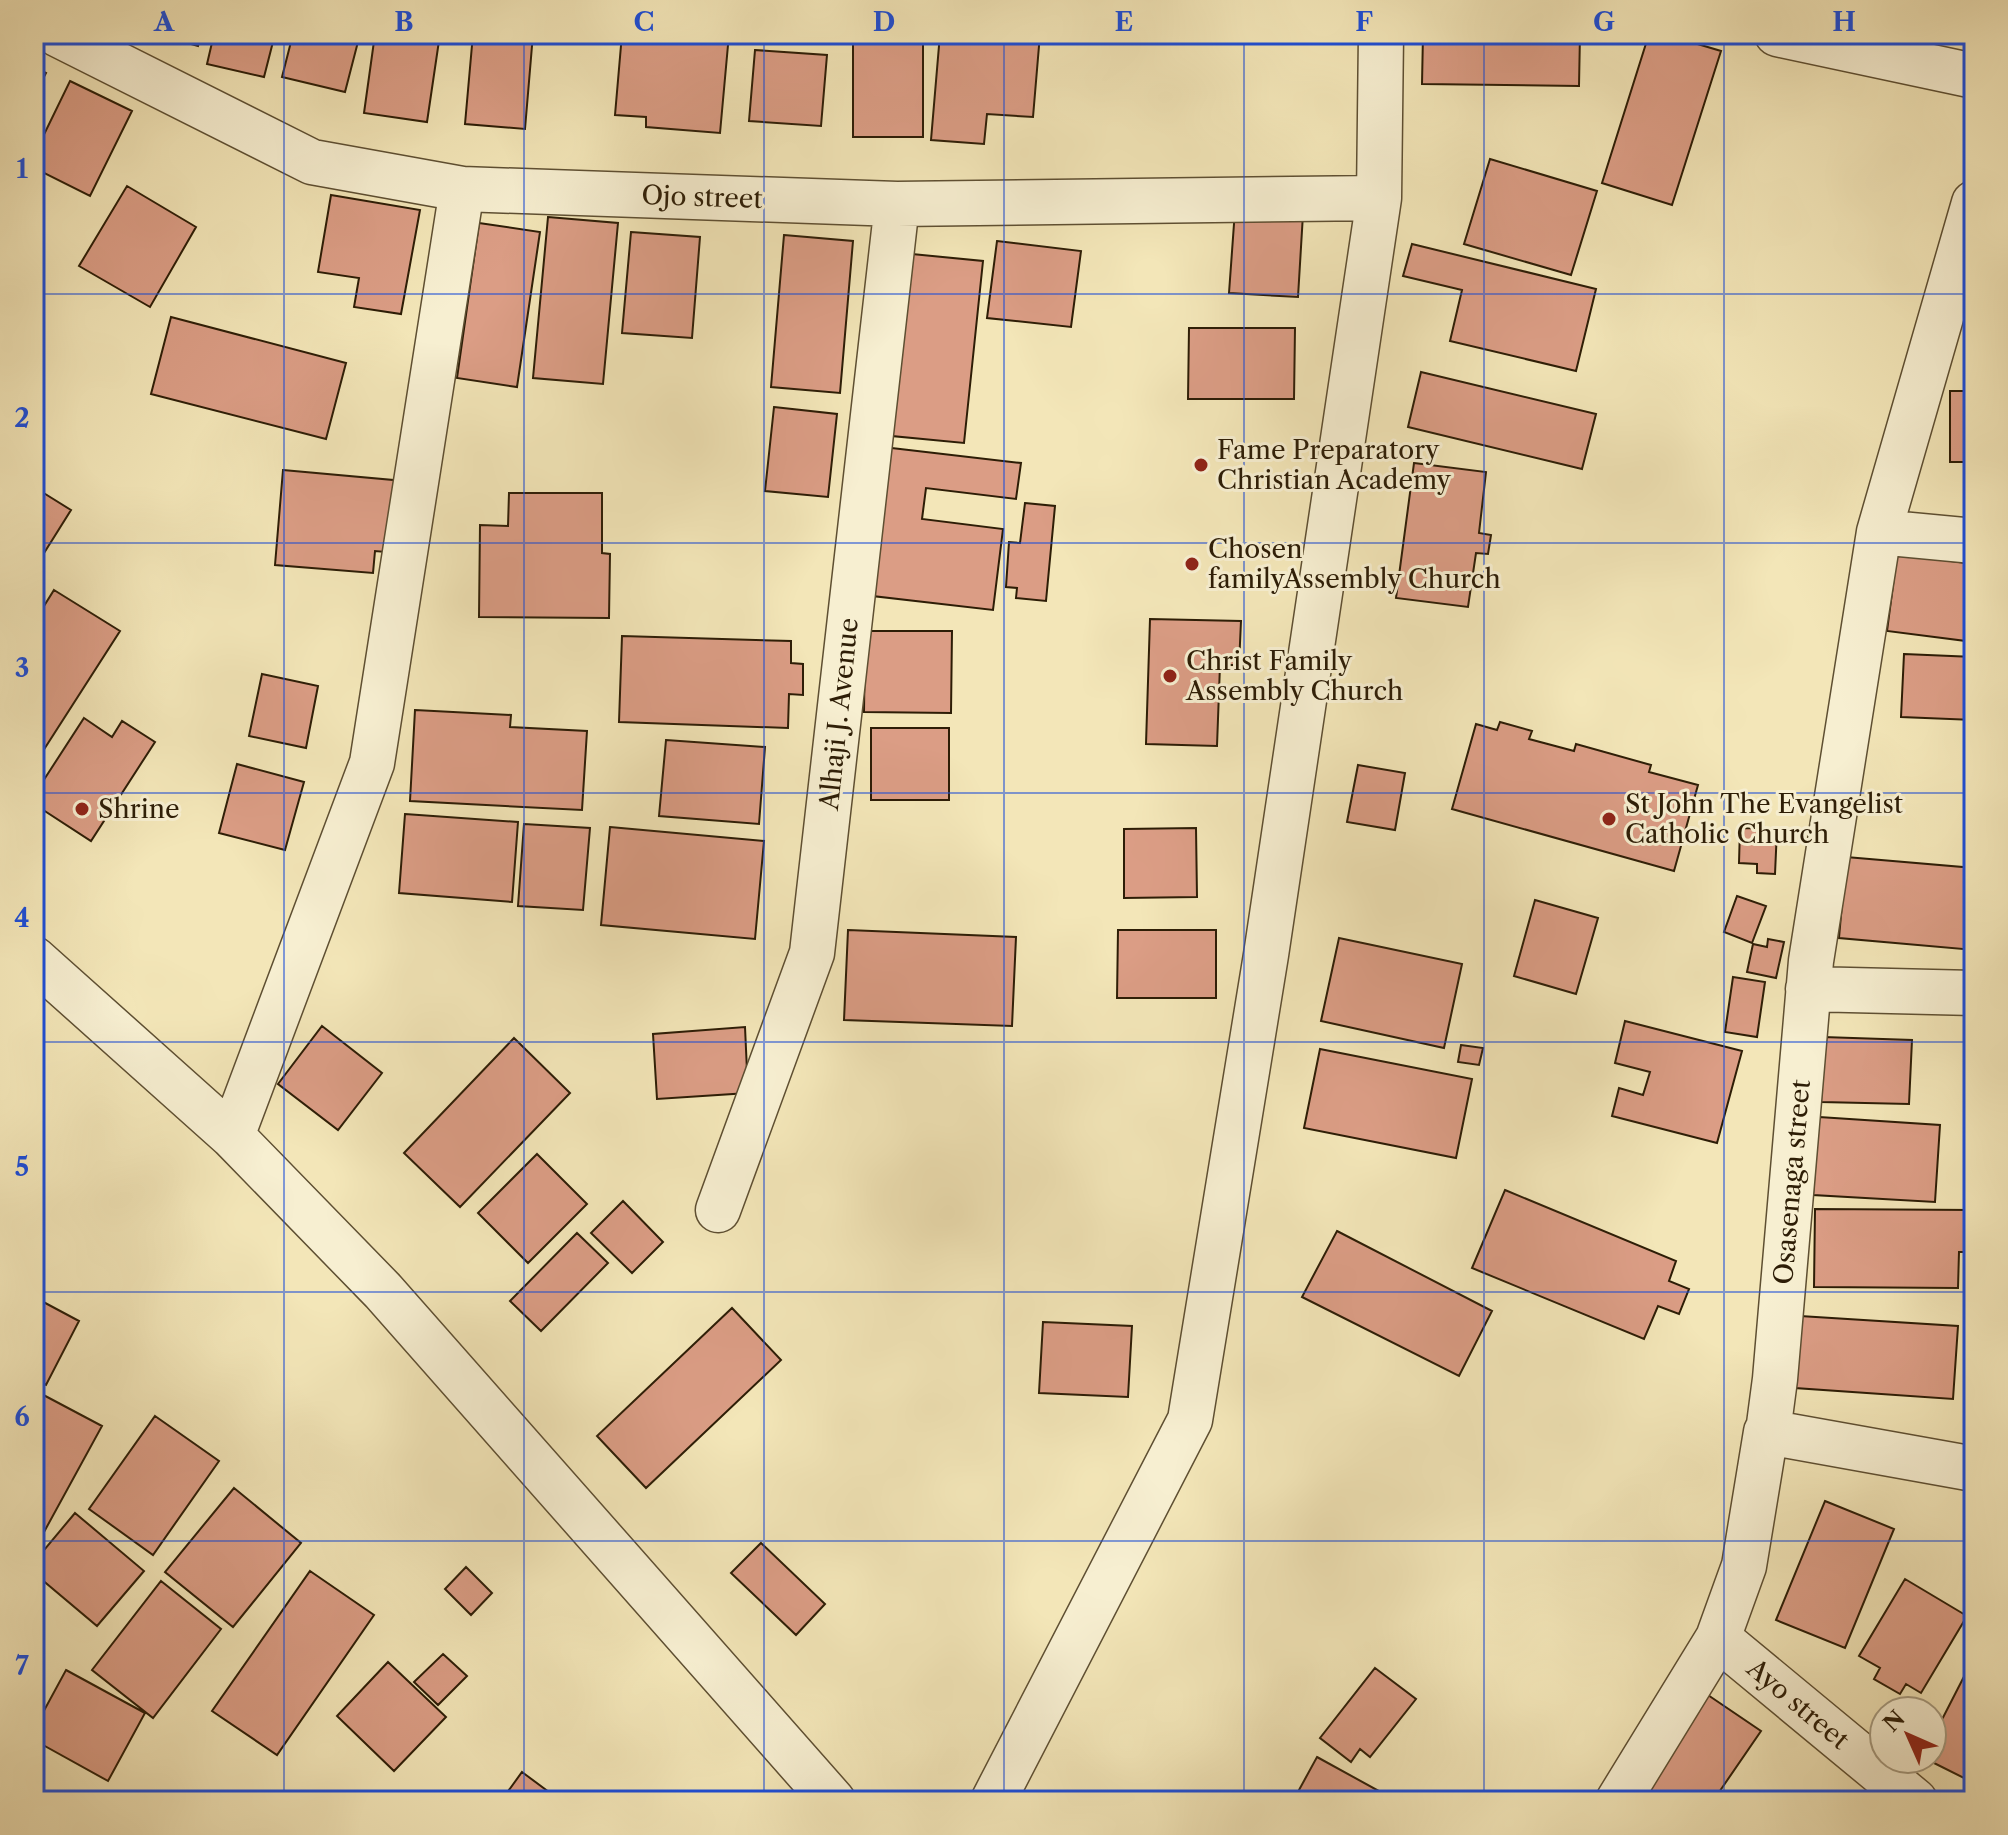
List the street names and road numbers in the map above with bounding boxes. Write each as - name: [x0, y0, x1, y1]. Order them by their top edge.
- street label: Ojo street: [641, 179, 764, 215]
- street label: Alhaji J. Avenue: [813, 616, 865, 813]
- street label: Osasenaga street: [1767, 1077, 1817, 1286]
- street label: Ayo street: [1740, 1651, 1856, 1756]

